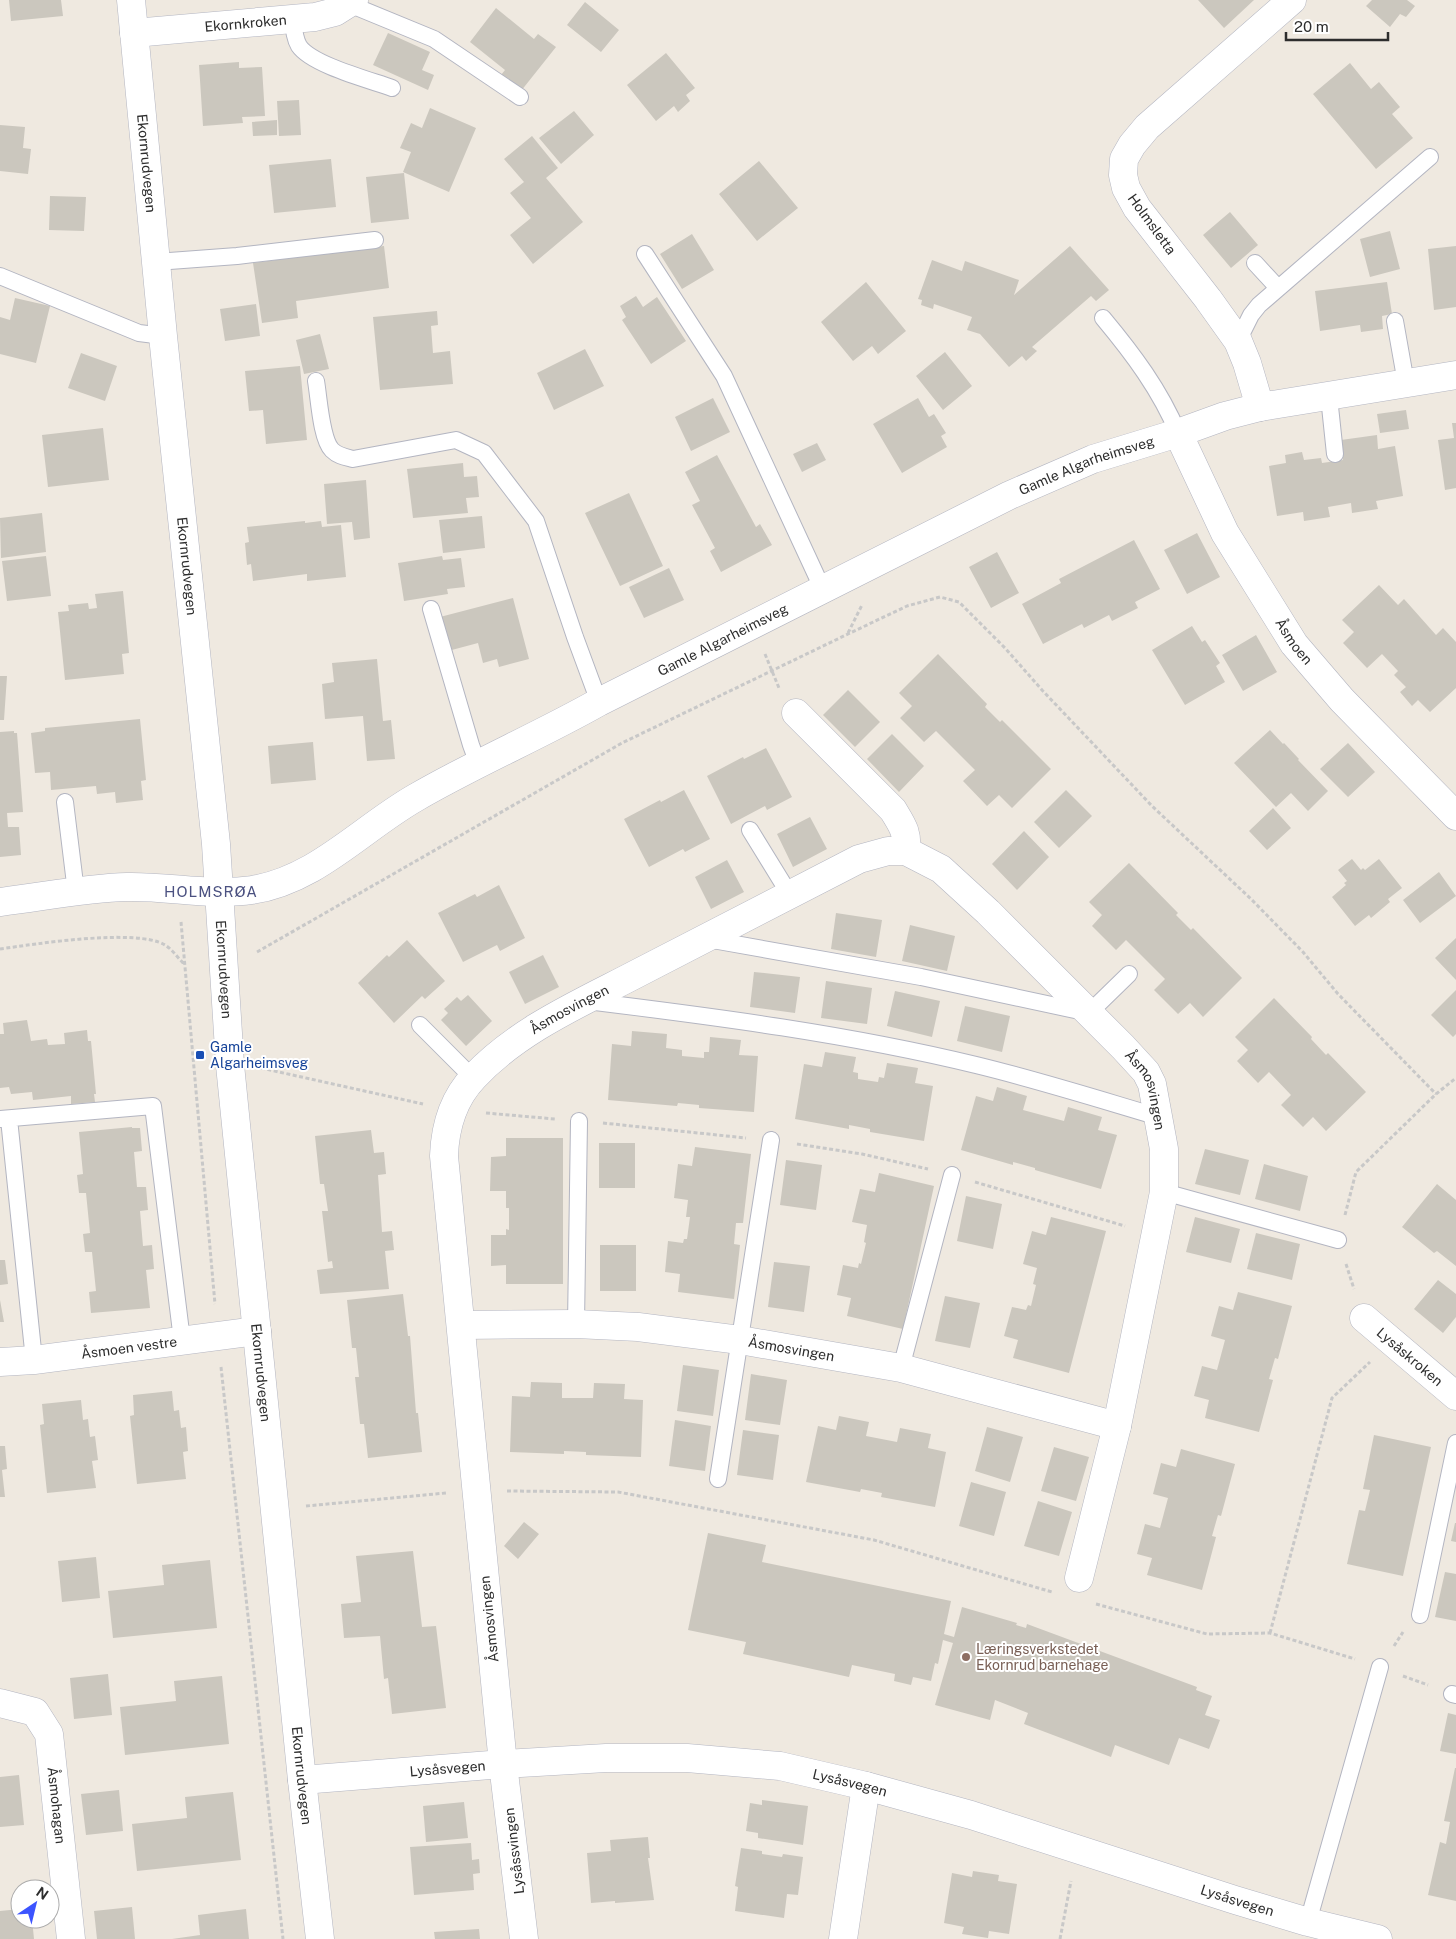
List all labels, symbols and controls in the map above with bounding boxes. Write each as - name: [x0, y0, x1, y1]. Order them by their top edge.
- scale bar: [1286, 10, 1388, 42]
- street label: Ekornkroken: [204, 12, 287, 35]
- text: 20 m: [1294, 18, 1329, 35]
- street label: Ekornrudvegen: [134, 113, 159, 213]
- street label: Holmsletta: [1125, 190, 1179, 258]
- street label: Gamle Algarheimsveg: [1016, 433, 1156, 498]
- street label: Ekornrudvegen: [174, 516, 200, 616]
- street label: Gamle Algarheimsveg: [655, 600, 791, 679]
- street label: Åsmoen: [1272, 614, 1316, 668]
- district label: HOLMSRØA: [164, 883, 258, 900]
- street label: Ekornrudvegen: [213, 920, 235, 1019]
- street label: Åsmosvingen: [526, 981, 611, 1037]
- place label: Gamle Algarheimsveg: [210, 1039, 309, 1071]
- street label: Åsmosvingen: [1122, 1045, 1168, 1131]
- marker: Gamle Algarheimsveg: [194, 1049, 206, 1061]
- street label: Ekornrudvegen: [248, 1323, 274, 1423]
- street label: Lysåskroken: [1373, 1324, 1446, 1389]
- street label: Åsmosvingen: [747, 1332, 836, 1364]
- street label: Åsmoen vestre: [80, 1333, 178, 1362]
- street label: Åsmosvingen: [475, 1575, 502, 1663]
- place label: Læringsverkstedet Ekornrud barnehage: [976, 1641, 1109, 1673]
- marker: Læringsverkstedet Ekornrud barnehage: [960, 1651, 972, 1663]
- street label: Ekornrudvegen: [289, 1726, 315, 1826]
- street label: Lysåsvegen: [409, 1757, 486, 1779]
- street label: Åsmohagan: [45, 1766, 69, 1845]
- street label: Lysåsvegen: [811, 1766, 889, 1799]
- street label: Lysåssvingen: [501, 1807, 527, 1895]
- north arrow: [10, 1879, 60, 1929]
- street label: Lysåsvegen: [1199, 1881, 1276, 1919]
- text: N: [33, 1884, 52, 1903]

